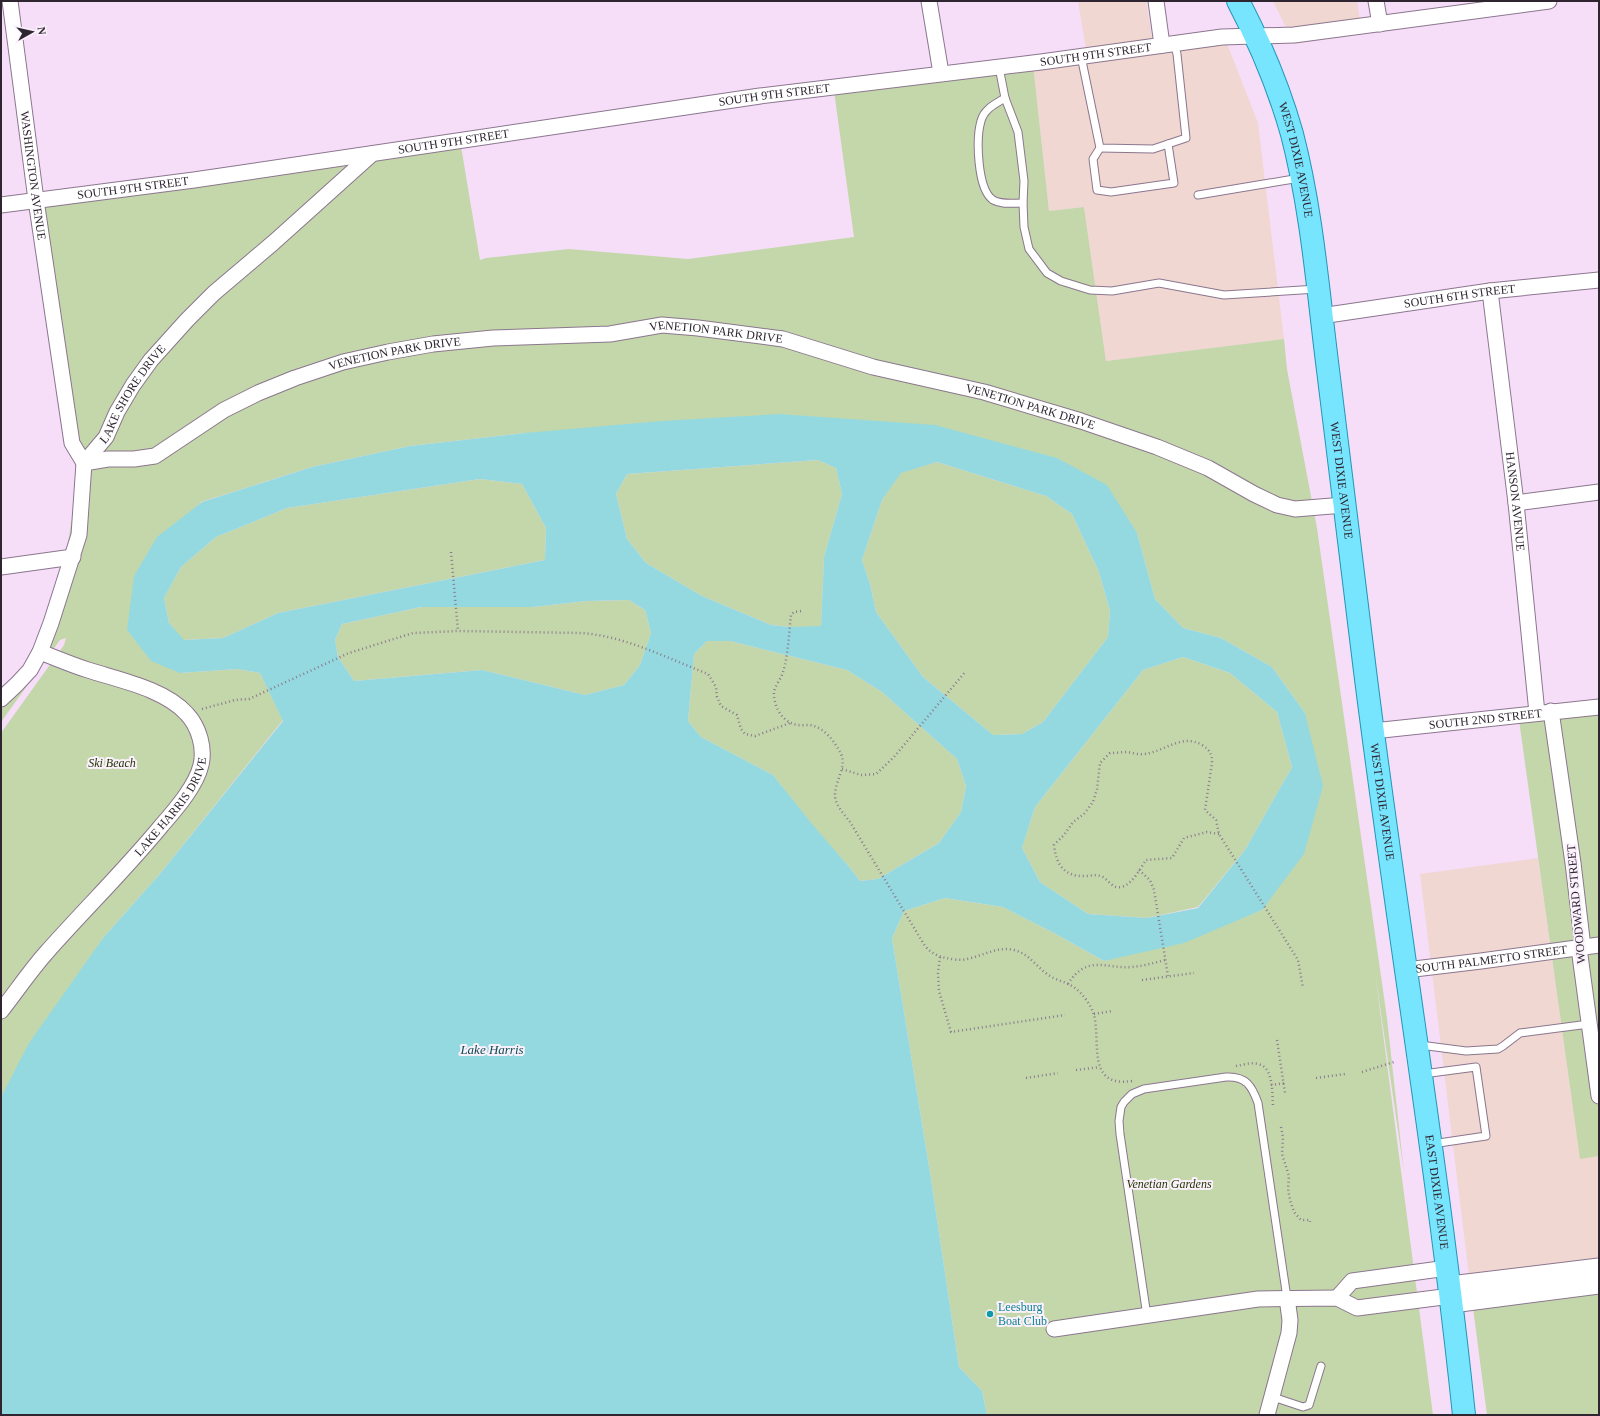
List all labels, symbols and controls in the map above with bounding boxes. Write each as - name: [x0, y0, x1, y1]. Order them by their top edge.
- north arrow: [12, 12, 52, 52]
- text: N: [35, 26, 48, 35]
- street label: SOUTH 9TH STREET: [1039, 40, 1153, 69]
- street label: SOUTH 9TH STREET: [718, 81, 831, 109]
- street label: WEST DIXIE AVENUE: [1276, 100, 1316, 219]
- street label: WASHINGTON AVENUE: [17, 110, 49, 241]
- street label: SOUTH 9TH STREET: [397, 126, 511, 157]
- street label: SOUTH 9TH STREET: [76, 174, 190, 202]
- street label: SOUTH 6TH STREET: [1403, 281, 1516, 311]
- street label: VENETION PARK DRIVE: [648, 318, 784, 346]
- street label: VENETION PARK DRIVE: [327, 334, 461, 373]
- street label: LAKE SHORE DRIVE: [97, 342, 168, 446]
- street label: VENETION PARK DRIVE: [964, 381, 1097, 432]
- street label: WEST DIXIE AVENUE: [1327, 421, 1356, 540]
- street label: HANSON AVENUE: [1503, 451, 1528, 552]
- street label: SOUTH 2ND STREET: [1428, 706, 1543, 732]
- street label: WEST DIXIE AVENUE: [1367, 742, 1397, 861]
- park label: Ski Beach: [88, 756, 136, 770]
- street label: LAKE HARRIS DRIVE: [132, 756, 209, 859]
- street label: WOODWARD STREET: [1564, 843, 1588, 964]
- street label: SOUTH PALMETTO STREET: [1415, 942, 1569, 976]
- water label: Lake Harris: [459, 1042, 524, 1057]
- street label: EAST DIXIE AVENUE: [1422, 1134, 1452, 1250]
- park label: Venetian Gardens: [1126, 1177, 1212, 1191]
- place label: Leesburg Boat Club: [998, 1300, 1047, 1328]
- marker: Leesburg Boat Club: [985, 1309, 995, 1319]

